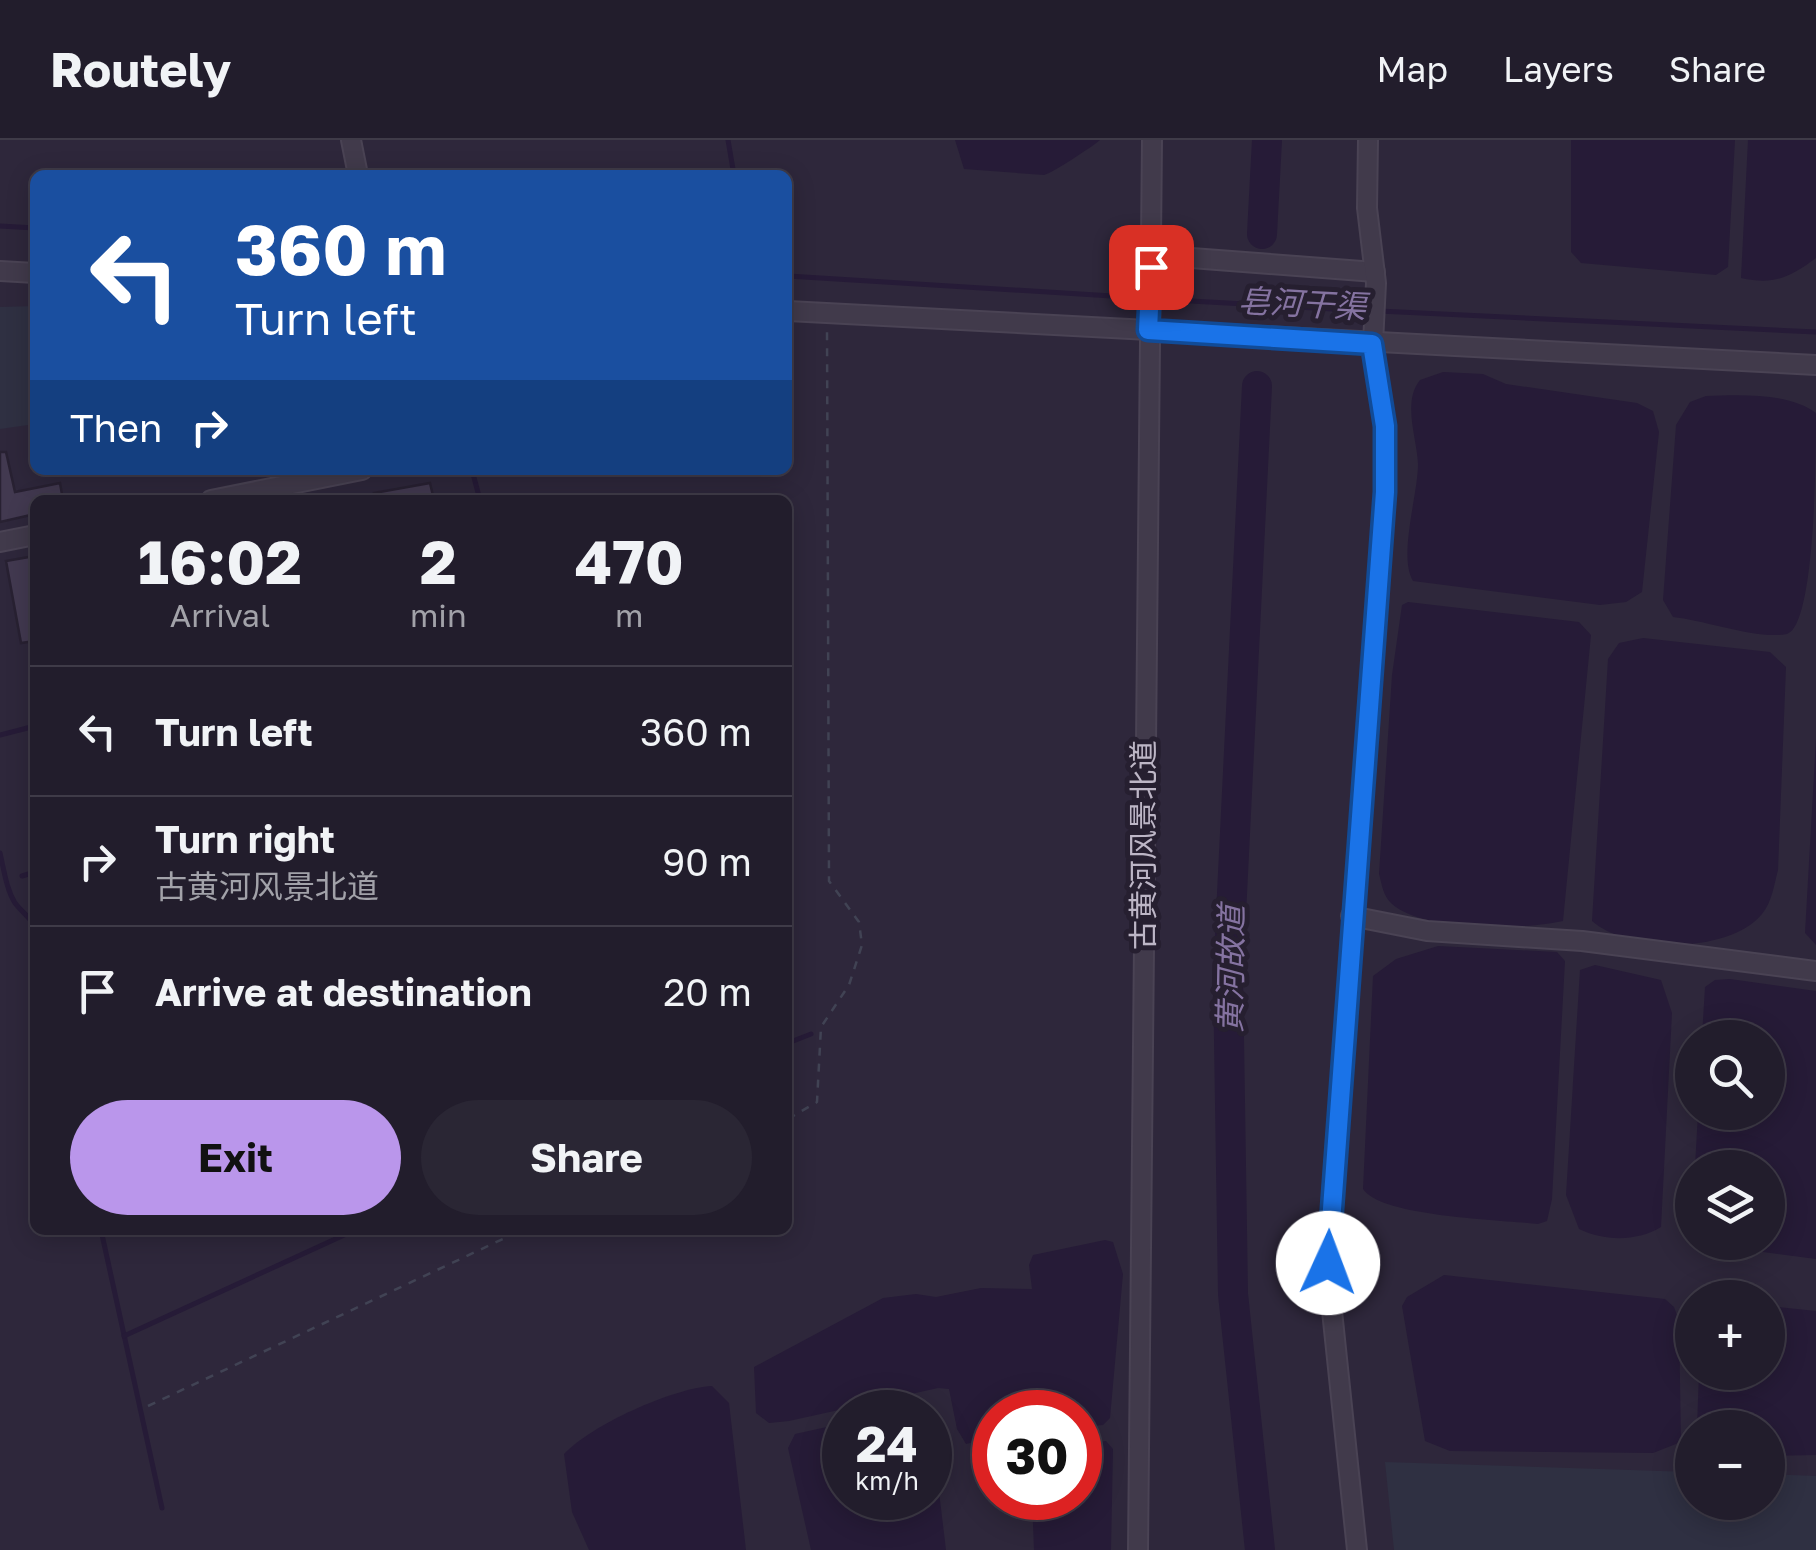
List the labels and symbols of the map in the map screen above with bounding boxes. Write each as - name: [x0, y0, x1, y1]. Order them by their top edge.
- pin: [1109, 225, 1194, 310]
- water label: 皂河干渠: [1237, 281, 1371, 326]
- street label: 古黄河风景北道: [1125, 740, 1161, 950]
- water label: 黄河故道: [1210, 901, 1250, 1033]
- position arrow: [1276, 1211, 1380, 1315]
- speed limit sign: 30: [972, 1390, 1102, 1520]

